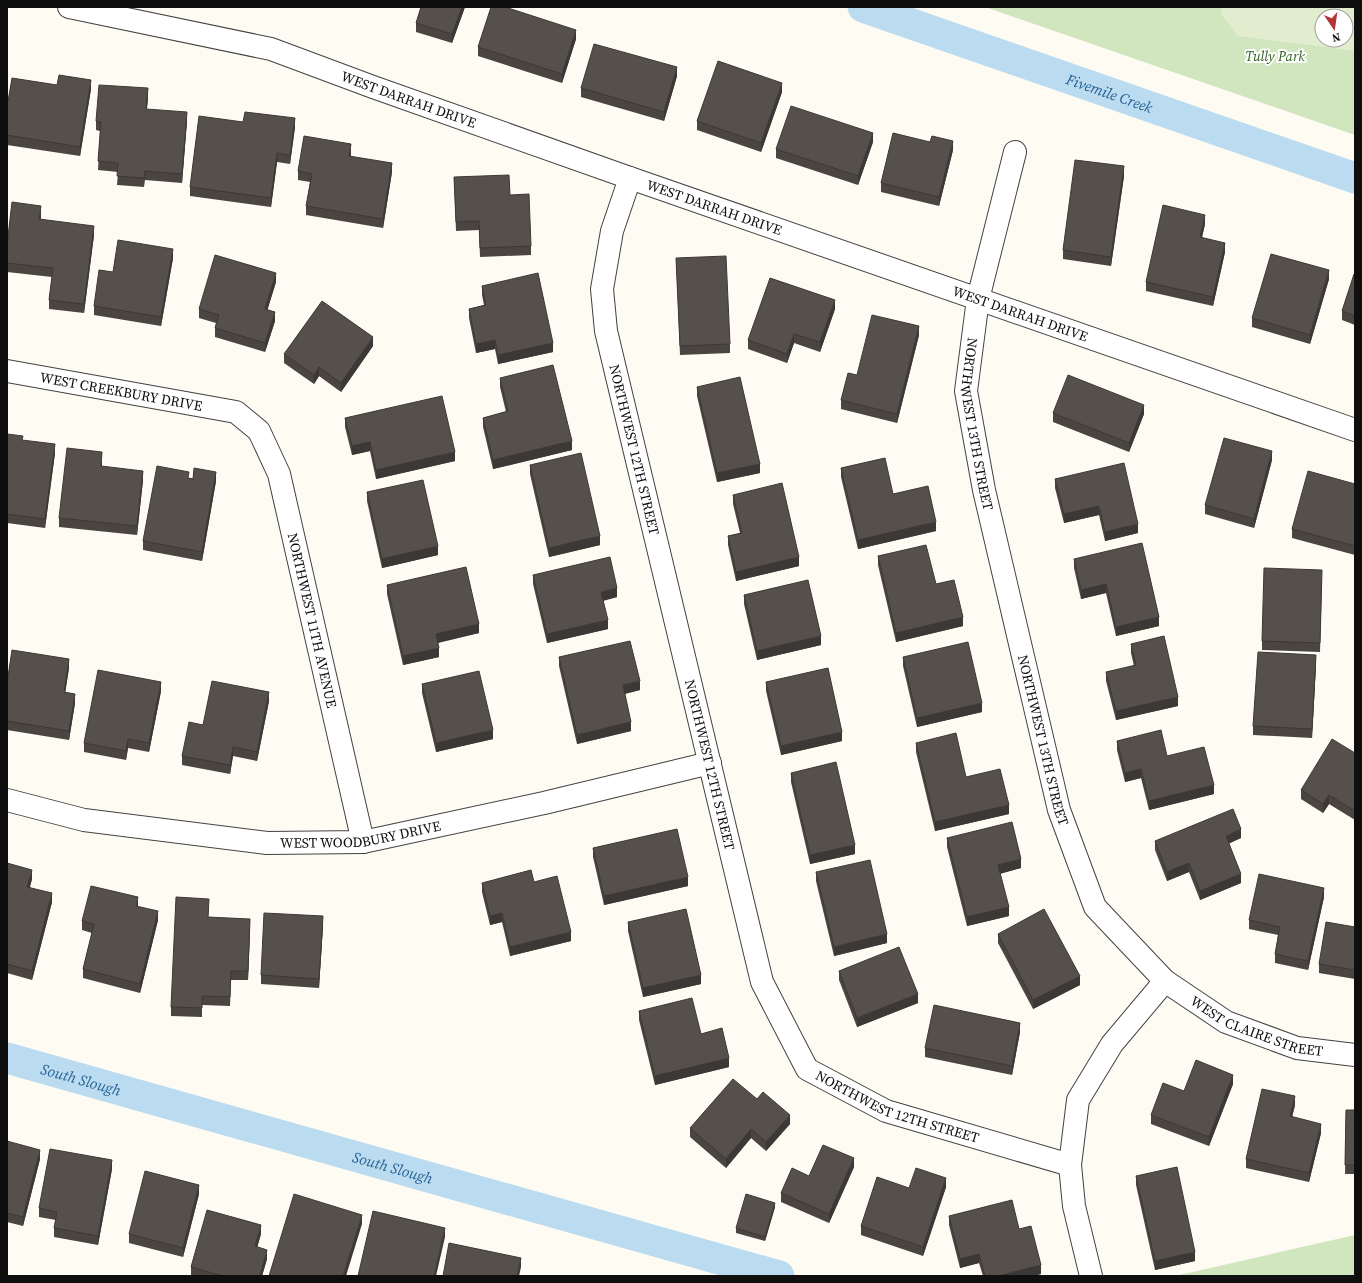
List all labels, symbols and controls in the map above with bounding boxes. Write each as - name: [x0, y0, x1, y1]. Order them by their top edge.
- north arrow: [1314, 8, 1354, 48]
- text: N: [1331, 29, 1342, 45]
- park label: Tully Park: [1245, 46, 1305, 66]
- street label: WEST DARRAH DRIVE: [338, 66, 479, 133]
- water label: Fivemile Creek: [1062, 68, 1157, 118]
- street label: WEST DARRAH DRIVE: [644, 174, 785, 240]
- street label: WEST DARRAH DRIVE: [950, 281, 1091, 346]
- street label: NORTHWEST 13TH STREET: [955, 336, 999, 513]
- street label: NORTHWEST 12TH STREET: [604, 362, 665, 538]
- street label: WEST CREEKBURY DRIVE: [38, 367, 204, 416]
- street label: NORTHWEST 11TH AVENUE: [283, 531, 342, 710]
- street label: NORTHWEST 13TH STREET: [1013, 653, 1074, 829]
- street label: NORTHWEST 12TH STREET: [680, 677, 740, 853]
- street label: WEST WOODBURY DRIVE: [280, 816, 442, 853]
- street label: WEST CLAIRE STREET: [1186, 991, 1325, 1061]
- water label: South Slough: [39, 1058, 124, 1100]
- street label: NORTHWEST 12TH STREET: [812, 1065, 982, 1148]
- water label: South Slough: [350, 1146, 435, 1188]

